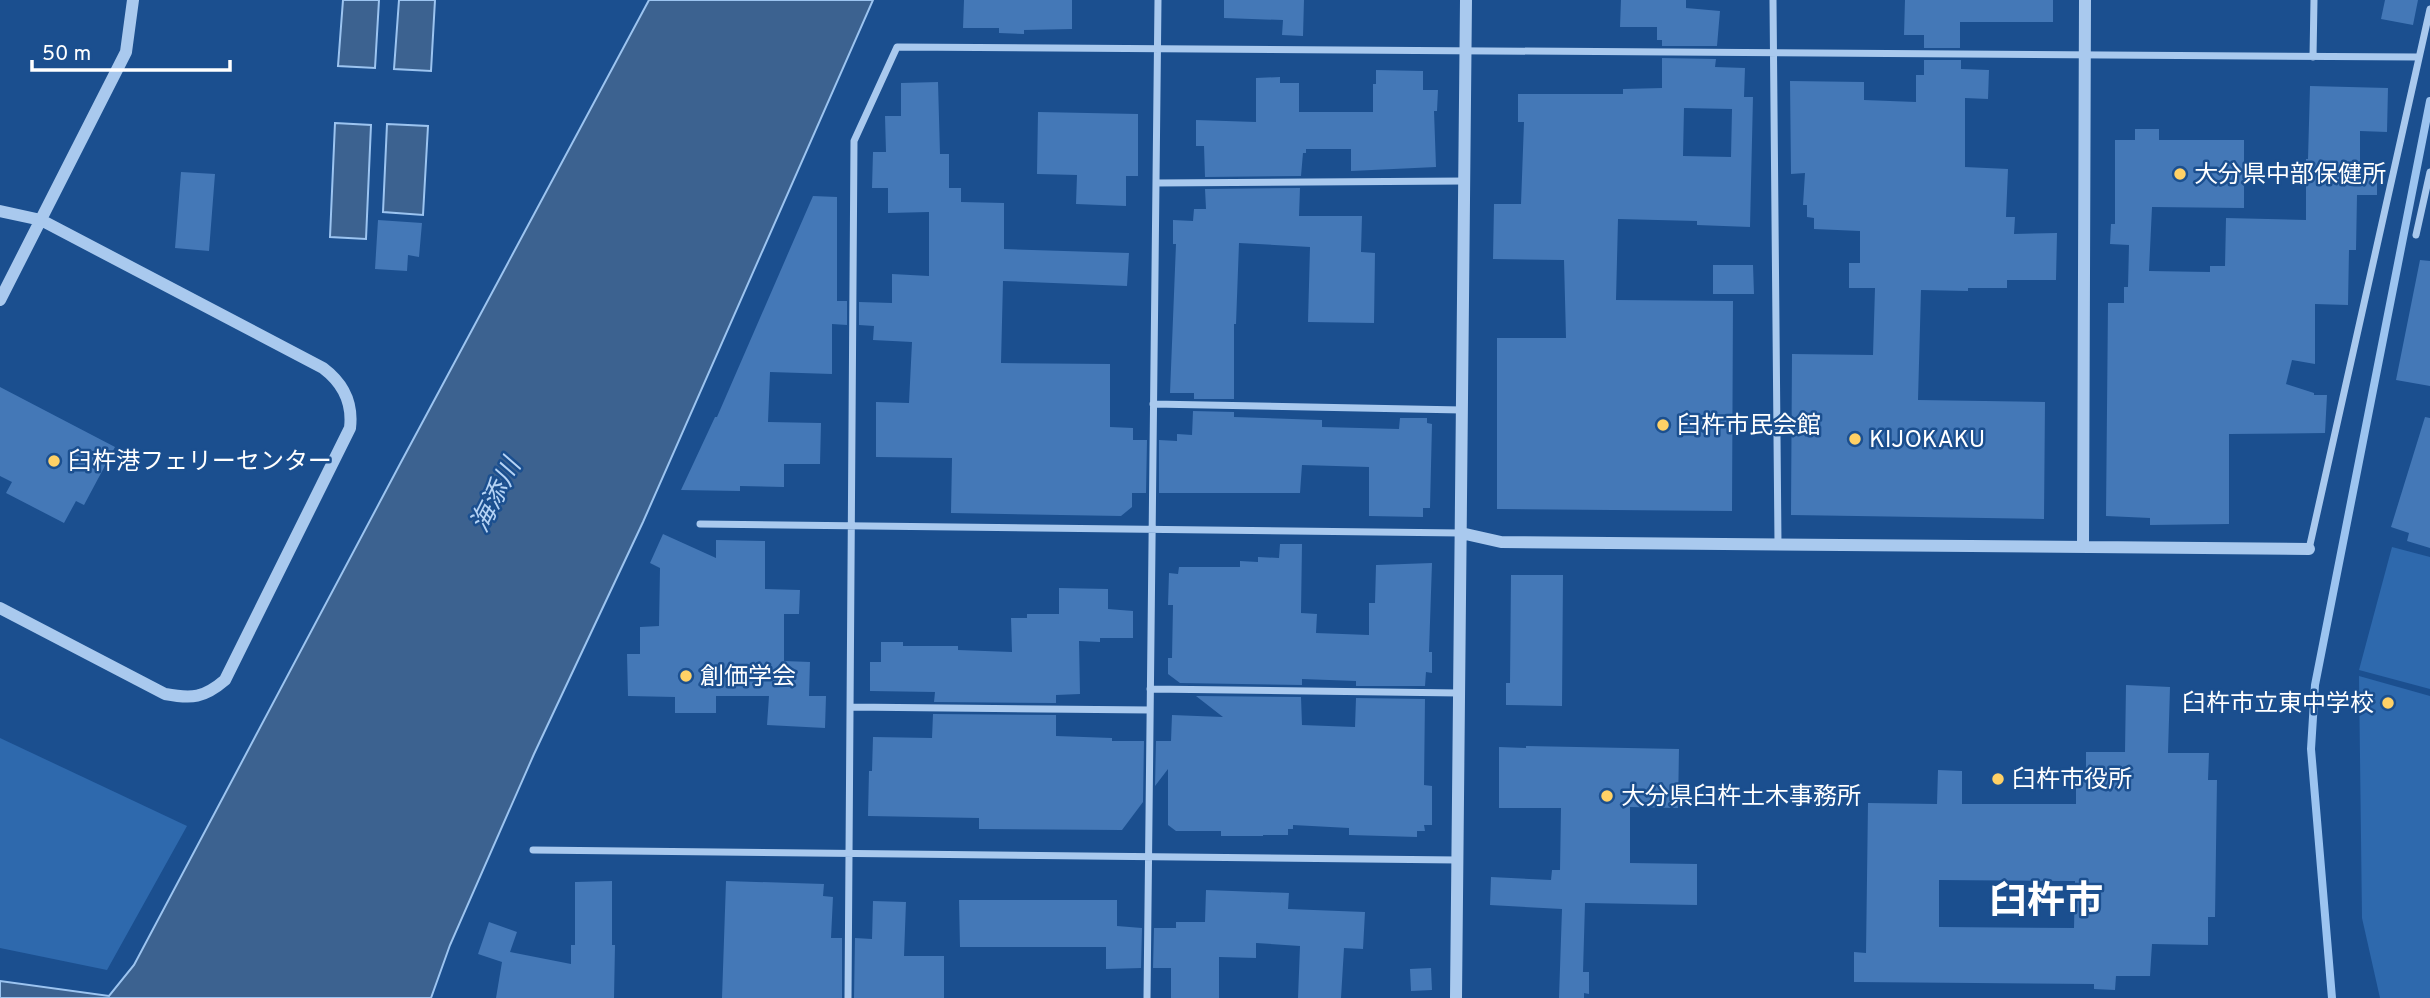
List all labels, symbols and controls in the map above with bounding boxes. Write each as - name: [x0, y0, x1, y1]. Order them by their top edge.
- scale bar: [32, 28, 229, 72]
- text: 50 m: [42, 41, 91, 68]
- place label: 大分県中部保健所: [2194, 161, 2386, 191]
- marker: 大分県中部保健所: [2172, 166, 2188, 182]
- place label: 臼杵市民会館: [1677, 412, 1821, 442]
- marker: 臼杵市民会館: [1655, 417, 1671, 433]
- place label: KIJOKAKU: [1869, 426, 1985, 456]
- marker: KIJOKAKU: [1847, 431, 1863, 447]
- place label: 臼杵港フェリーセンター: [68, 448, 332, 478]
- water label: 海添川: [465, 451, 531, 538]
- marker: 臼杵港フェリーセンター: [46, 453, 62, 469]
- place label: 創価学会: [700, 663, 796, 693]
- marker: 創価学会: [678, 668, 694, 684]
- place label: 臼杵市立東中学校: [2182, 690, 2374, 720]
- marker: 臼杵市立東中学校: [2380, 695, 2396, 711]
- place label: 臼杵市役所: [2012, 766, 2132, 796]
- marker: 臼杵市役所: [1990, 771, 2006, 787]
- place label: 大分県臼杵土木事務所: [1621, 783, 1861, 813]
- marker: 大分県臼杵土木事務所: [1599, 788, 1615, 804]
- district label: 臼杵市: [1989, 879, 2103, 928]

